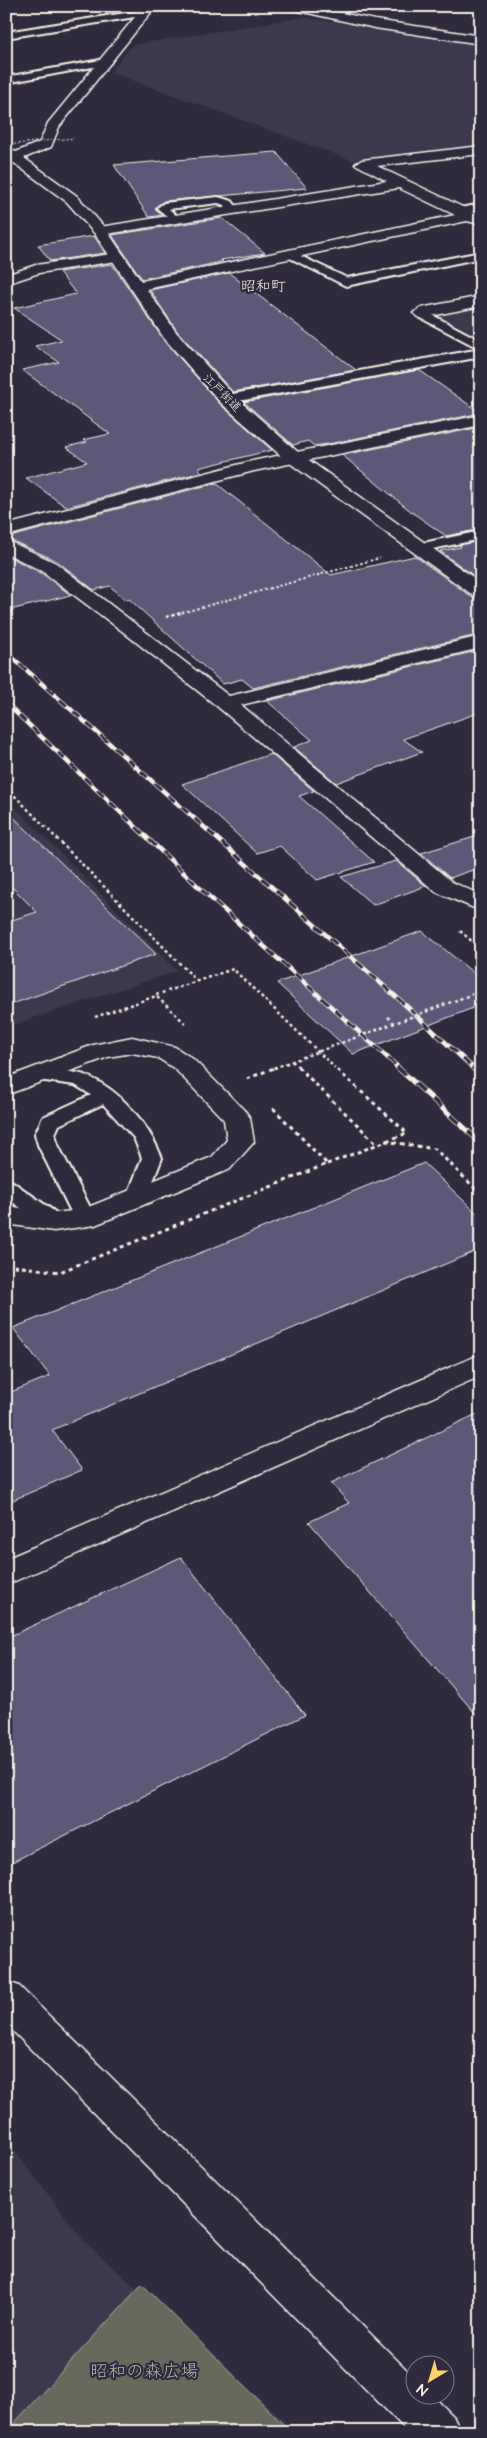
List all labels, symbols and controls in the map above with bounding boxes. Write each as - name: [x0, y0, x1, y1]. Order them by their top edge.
- district label: 昭和町: [240, 276, 286, 297]
- street label: 江戸街道: [199, 370, 245, 416]
- north arrow: [404, 2356, 454, 2406]
- park label: 昭和の森広場: [90, 2359, 198, 2384]
- text: N: [413, 2379, 432, 2400]

